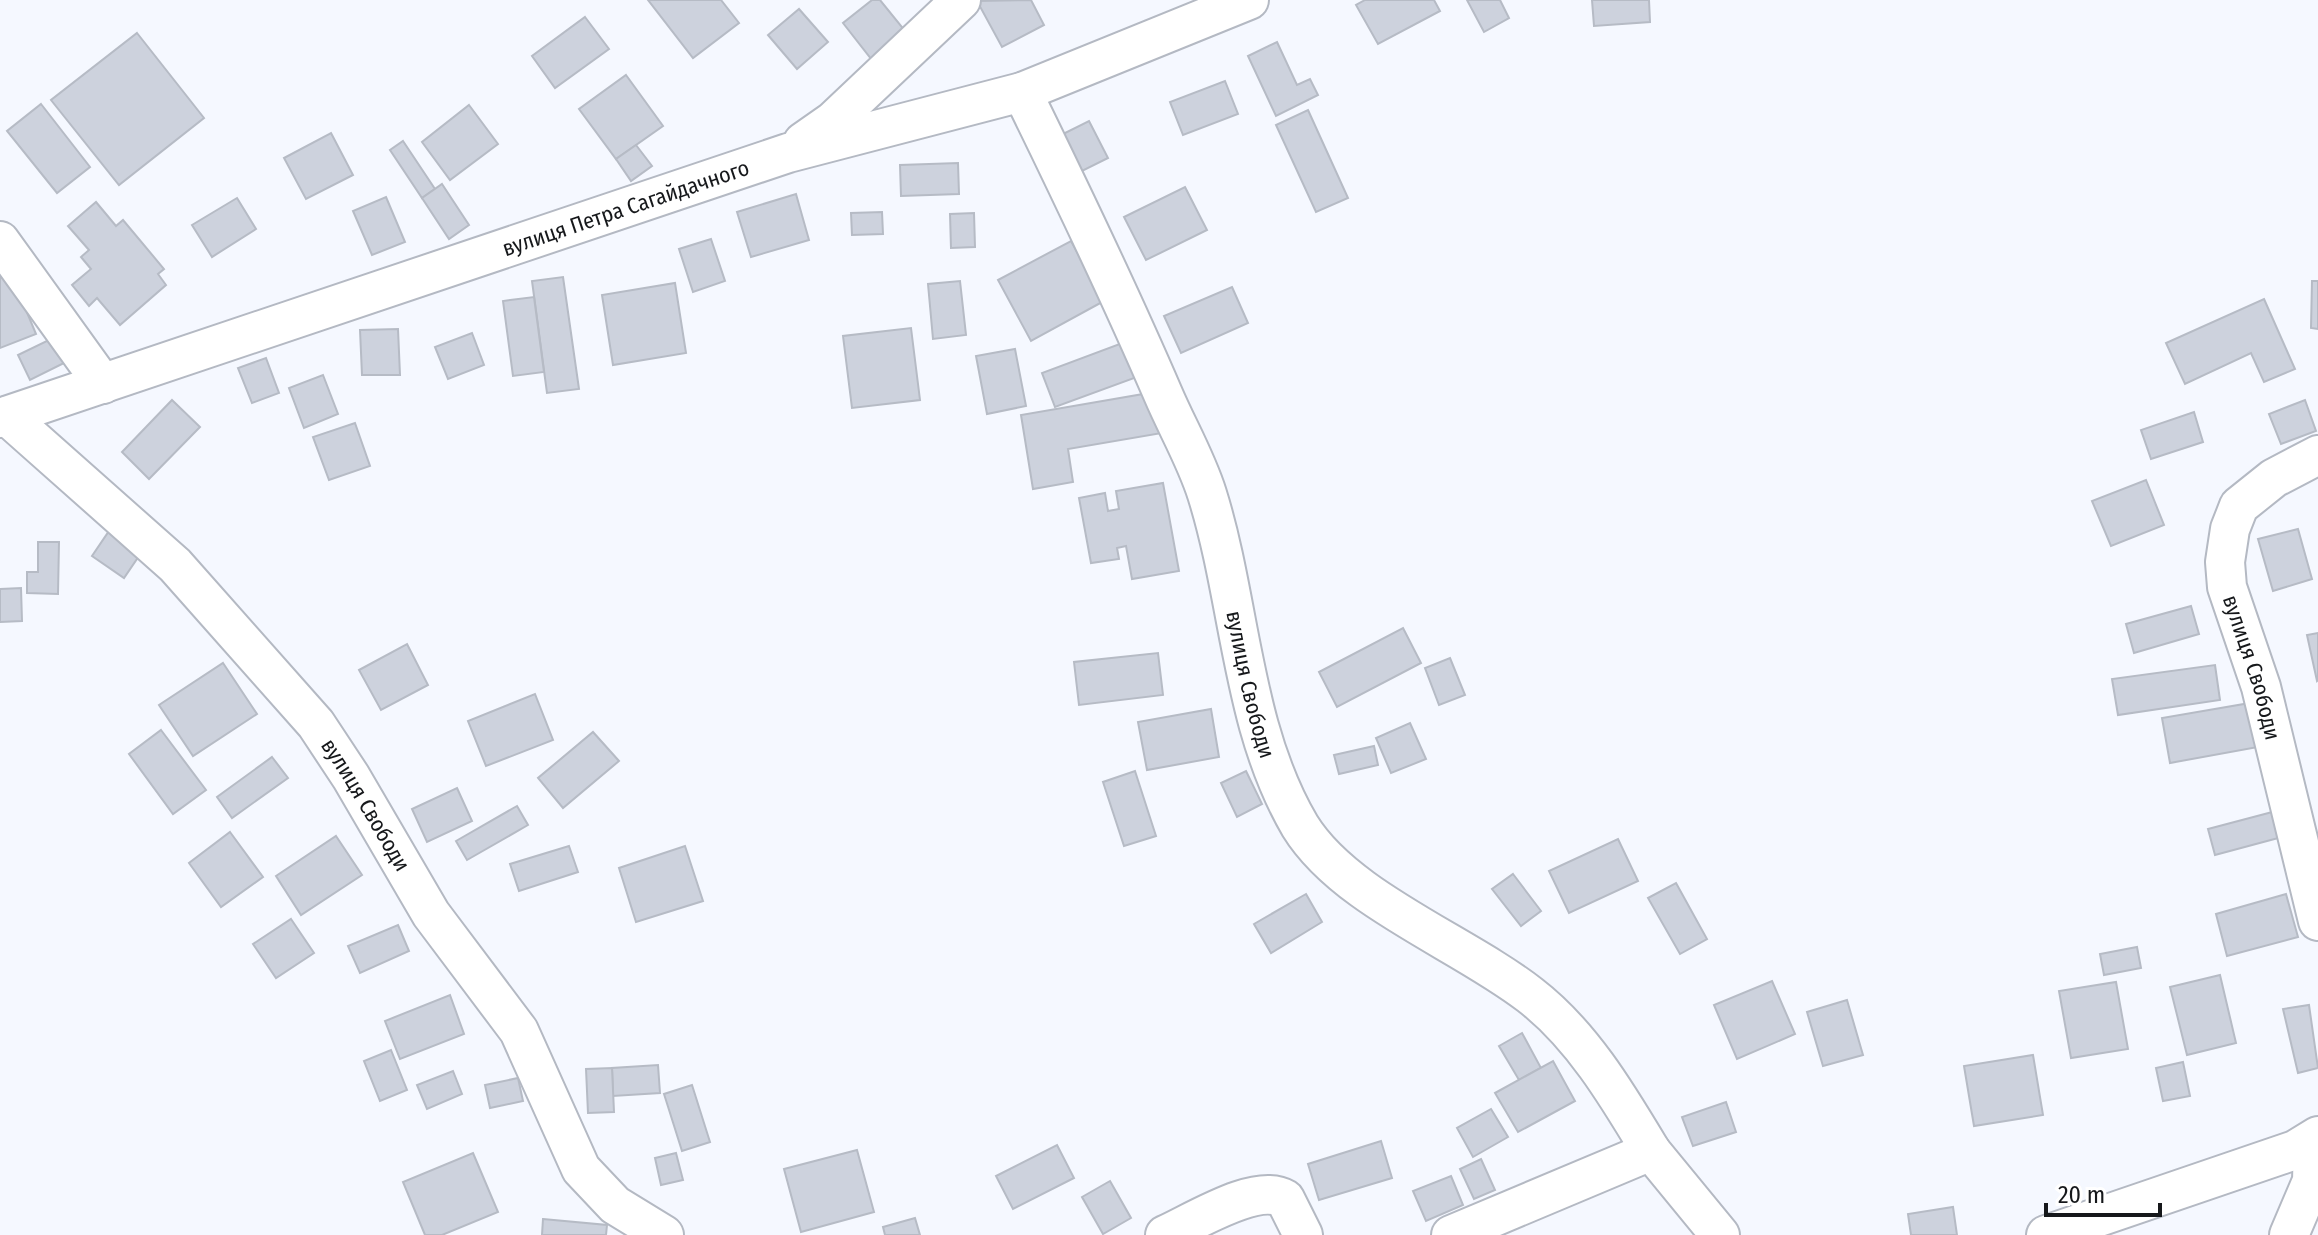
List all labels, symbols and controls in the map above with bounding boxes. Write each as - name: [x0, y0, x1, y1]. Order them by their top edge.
- street label: вулиця Петра Сагайдачного: [499, 154, 753, 262]
- street label: вулиця Свободи: [2217, 591, 2287, 743]
- street label: вулиця Свободи: [1221, 608, 1282, 761]
- street label: вулиця Свободи: [316, 733, 416, 876]
- scale bar: [2046, 1167, 2160, 1217]
- text: 20 m: [2058, 1181, 2105, 1209]

